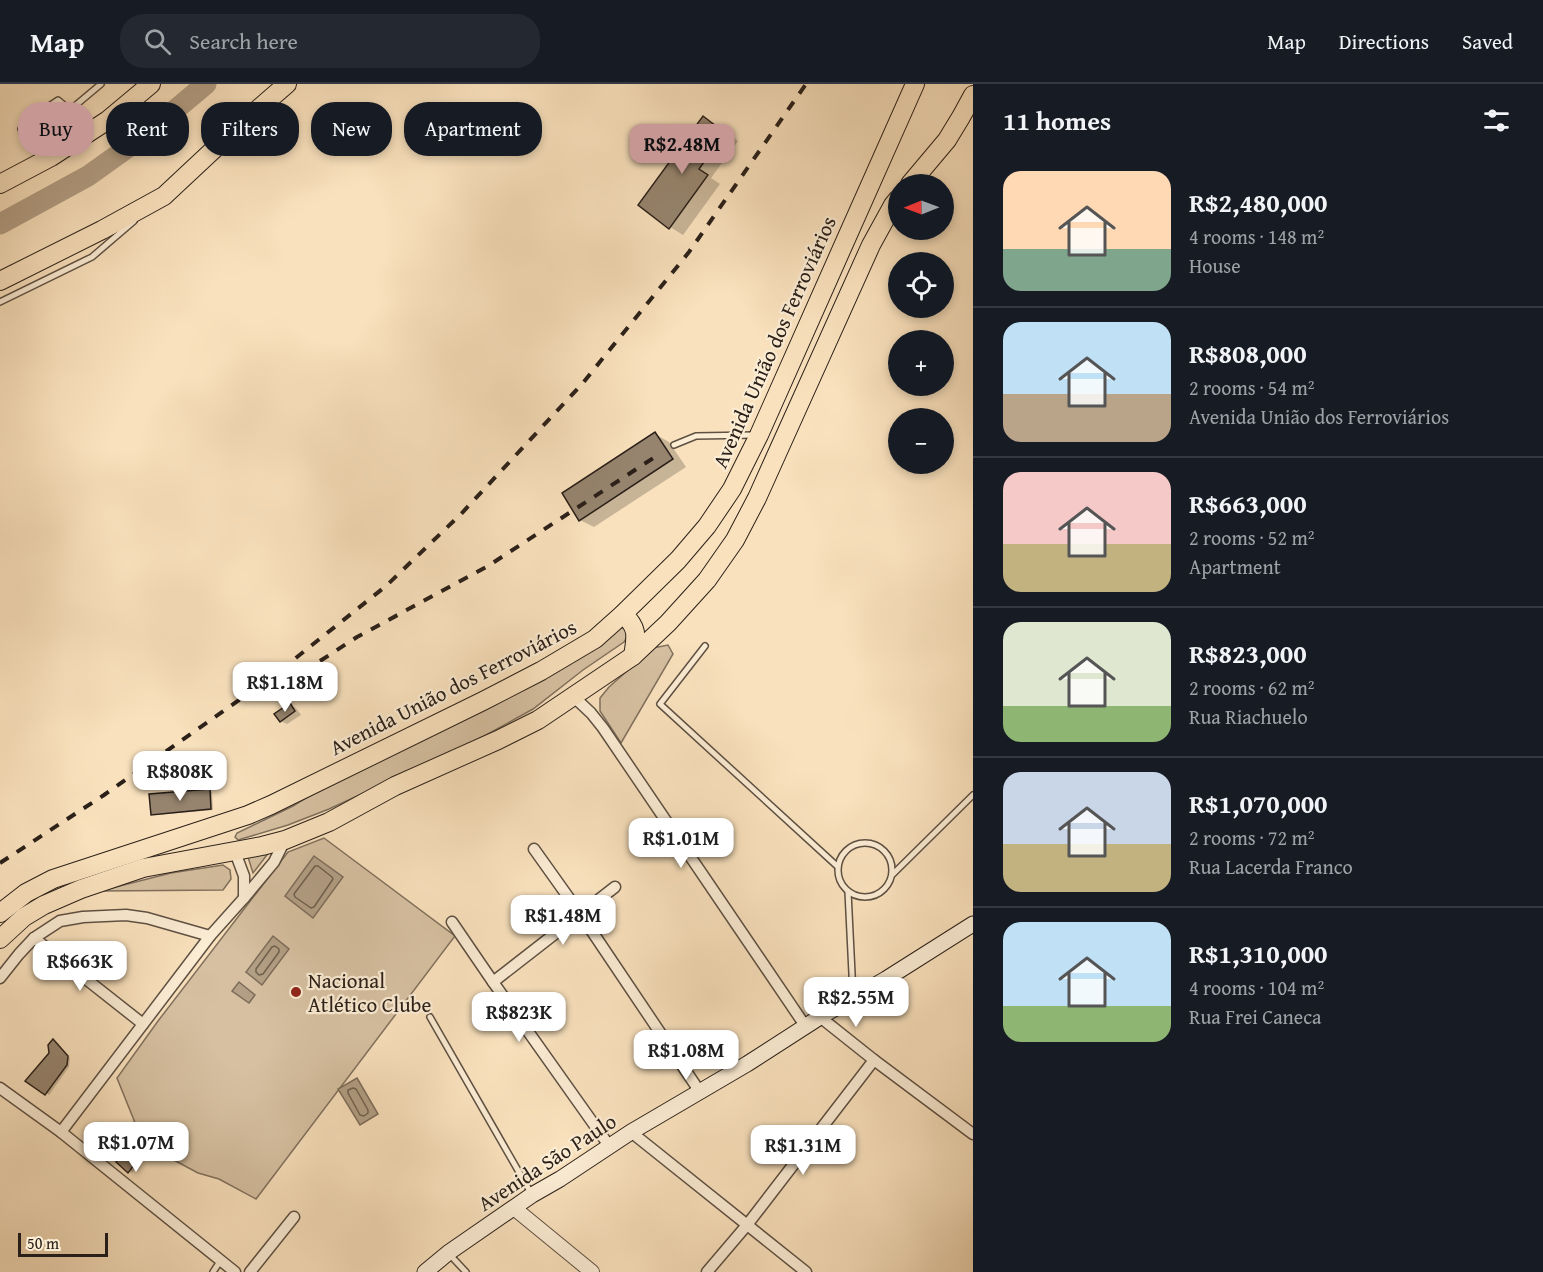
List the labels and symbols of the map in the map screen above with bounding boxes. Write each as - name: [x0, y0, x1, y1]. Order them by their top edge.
- pin: R$2.48M: [627, 124, 737, 175]
- north arrow: [888, 174, 954, 240]
- street label: Avenida União dos Ferroviários: [704, 211, 844, 473]
- street label: Avenida União dos Ferroviários: [324, 611, 582, 763]
- pin: R$1.18M: [230, 662, 340, 713]
- pin: R$808K: [131, 751, 229, 802]
- pin: R$1.01M: [626, 818, 736, 869]
- pin: R$1.48M: [508, 895, 618, 946]
- pin: R$663K: [31, 941, 129, 992]
- place label: Nacional Atlético Clube: [308, 965, 431, 1020]
- pin: R$2.55M: [801, 977, 911, 1028]
- marker: Nacional Atlético Clube: [289, 985, 303, 999]
- pin: R$823K: [470, 992, 568, 1043]
- pin: R$1.08M: [631, 1030, 741, 1081]
- street label: Avenida São Paulo: [472, 1106, 622, 1218]
- pin: R$1.07M: [81, 1122, 191, 1173]
- pin: R$1.31M: [748, 1125, 858, 1176]
- scale bar: [18, 1230, 108, 1258]

